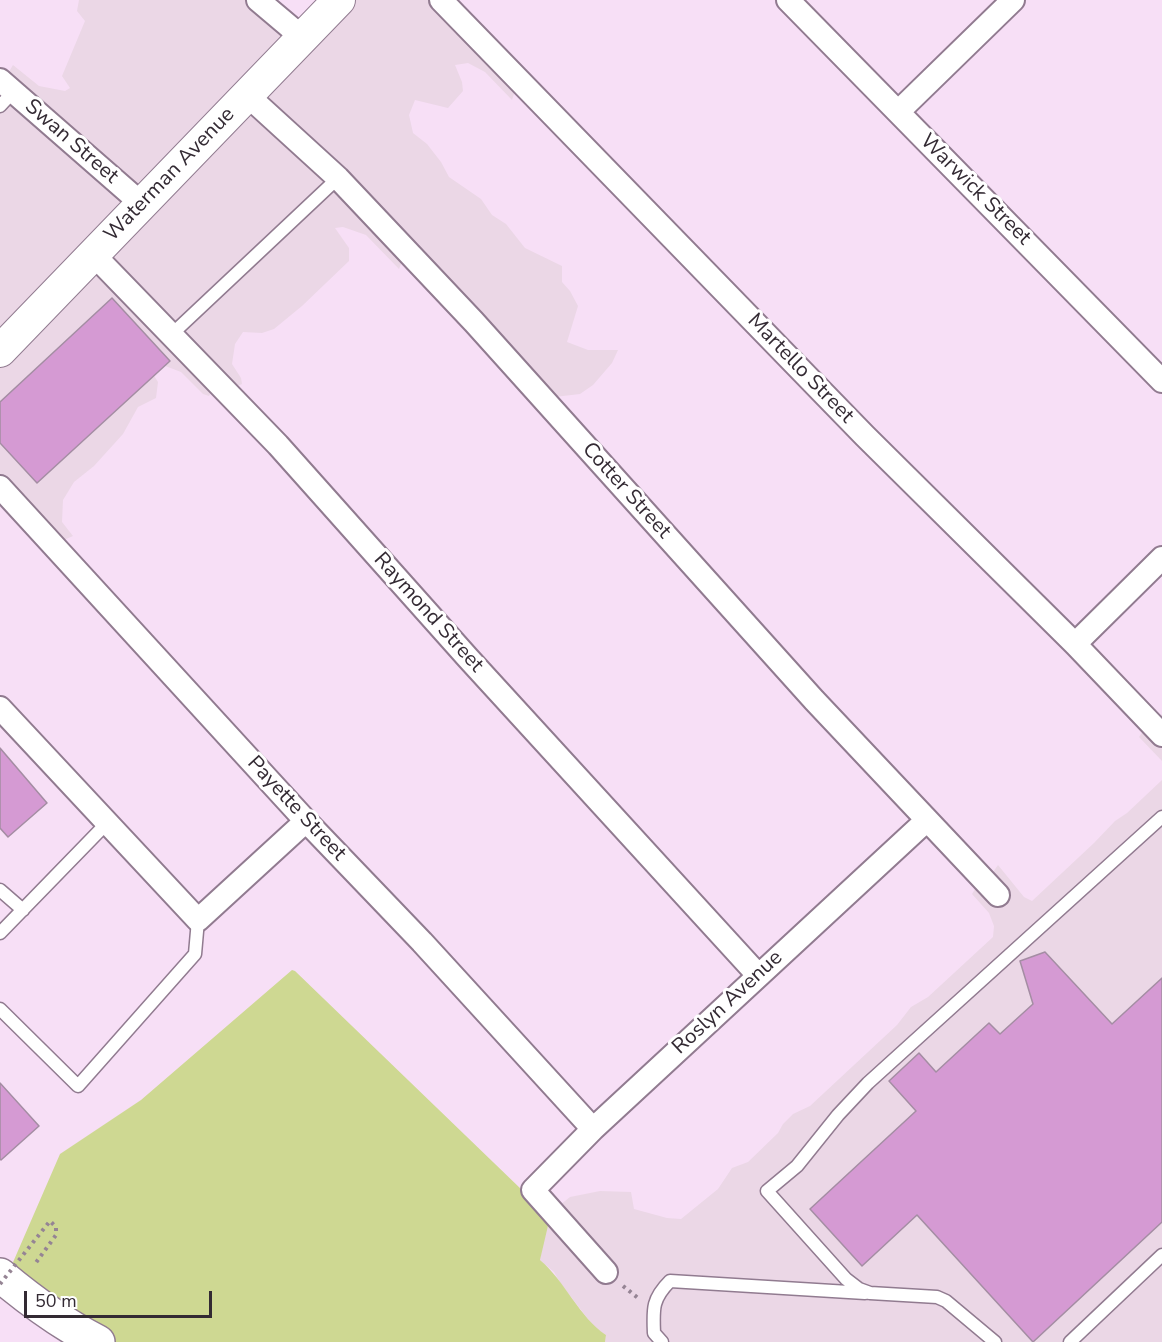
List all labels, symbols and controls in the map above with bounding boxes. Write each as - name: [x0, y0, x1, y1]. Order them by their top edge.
- street label: Swan Street: [19, 94, 123, 190]
- street label: Waterman Avenue: [100, 103, 240, 247]
- street label: Warwick Street: [914, 129, 1036, 251]
- street label: Martello Street: [742, 309, 858, 429]
- street label: Cotter Street: [576, 438, 676, 544]
- street label: Raymond Street: [368, 548, 488, 678]
- street label: Payette Street: [241, 751, 351, 867]
- street label: Roslyn Avenue: [668, 946, 788, 1060]
- scale bar: [27, 1279, 214, 1317]
- text: 50 m: [35, 1289, 77, 1313]

